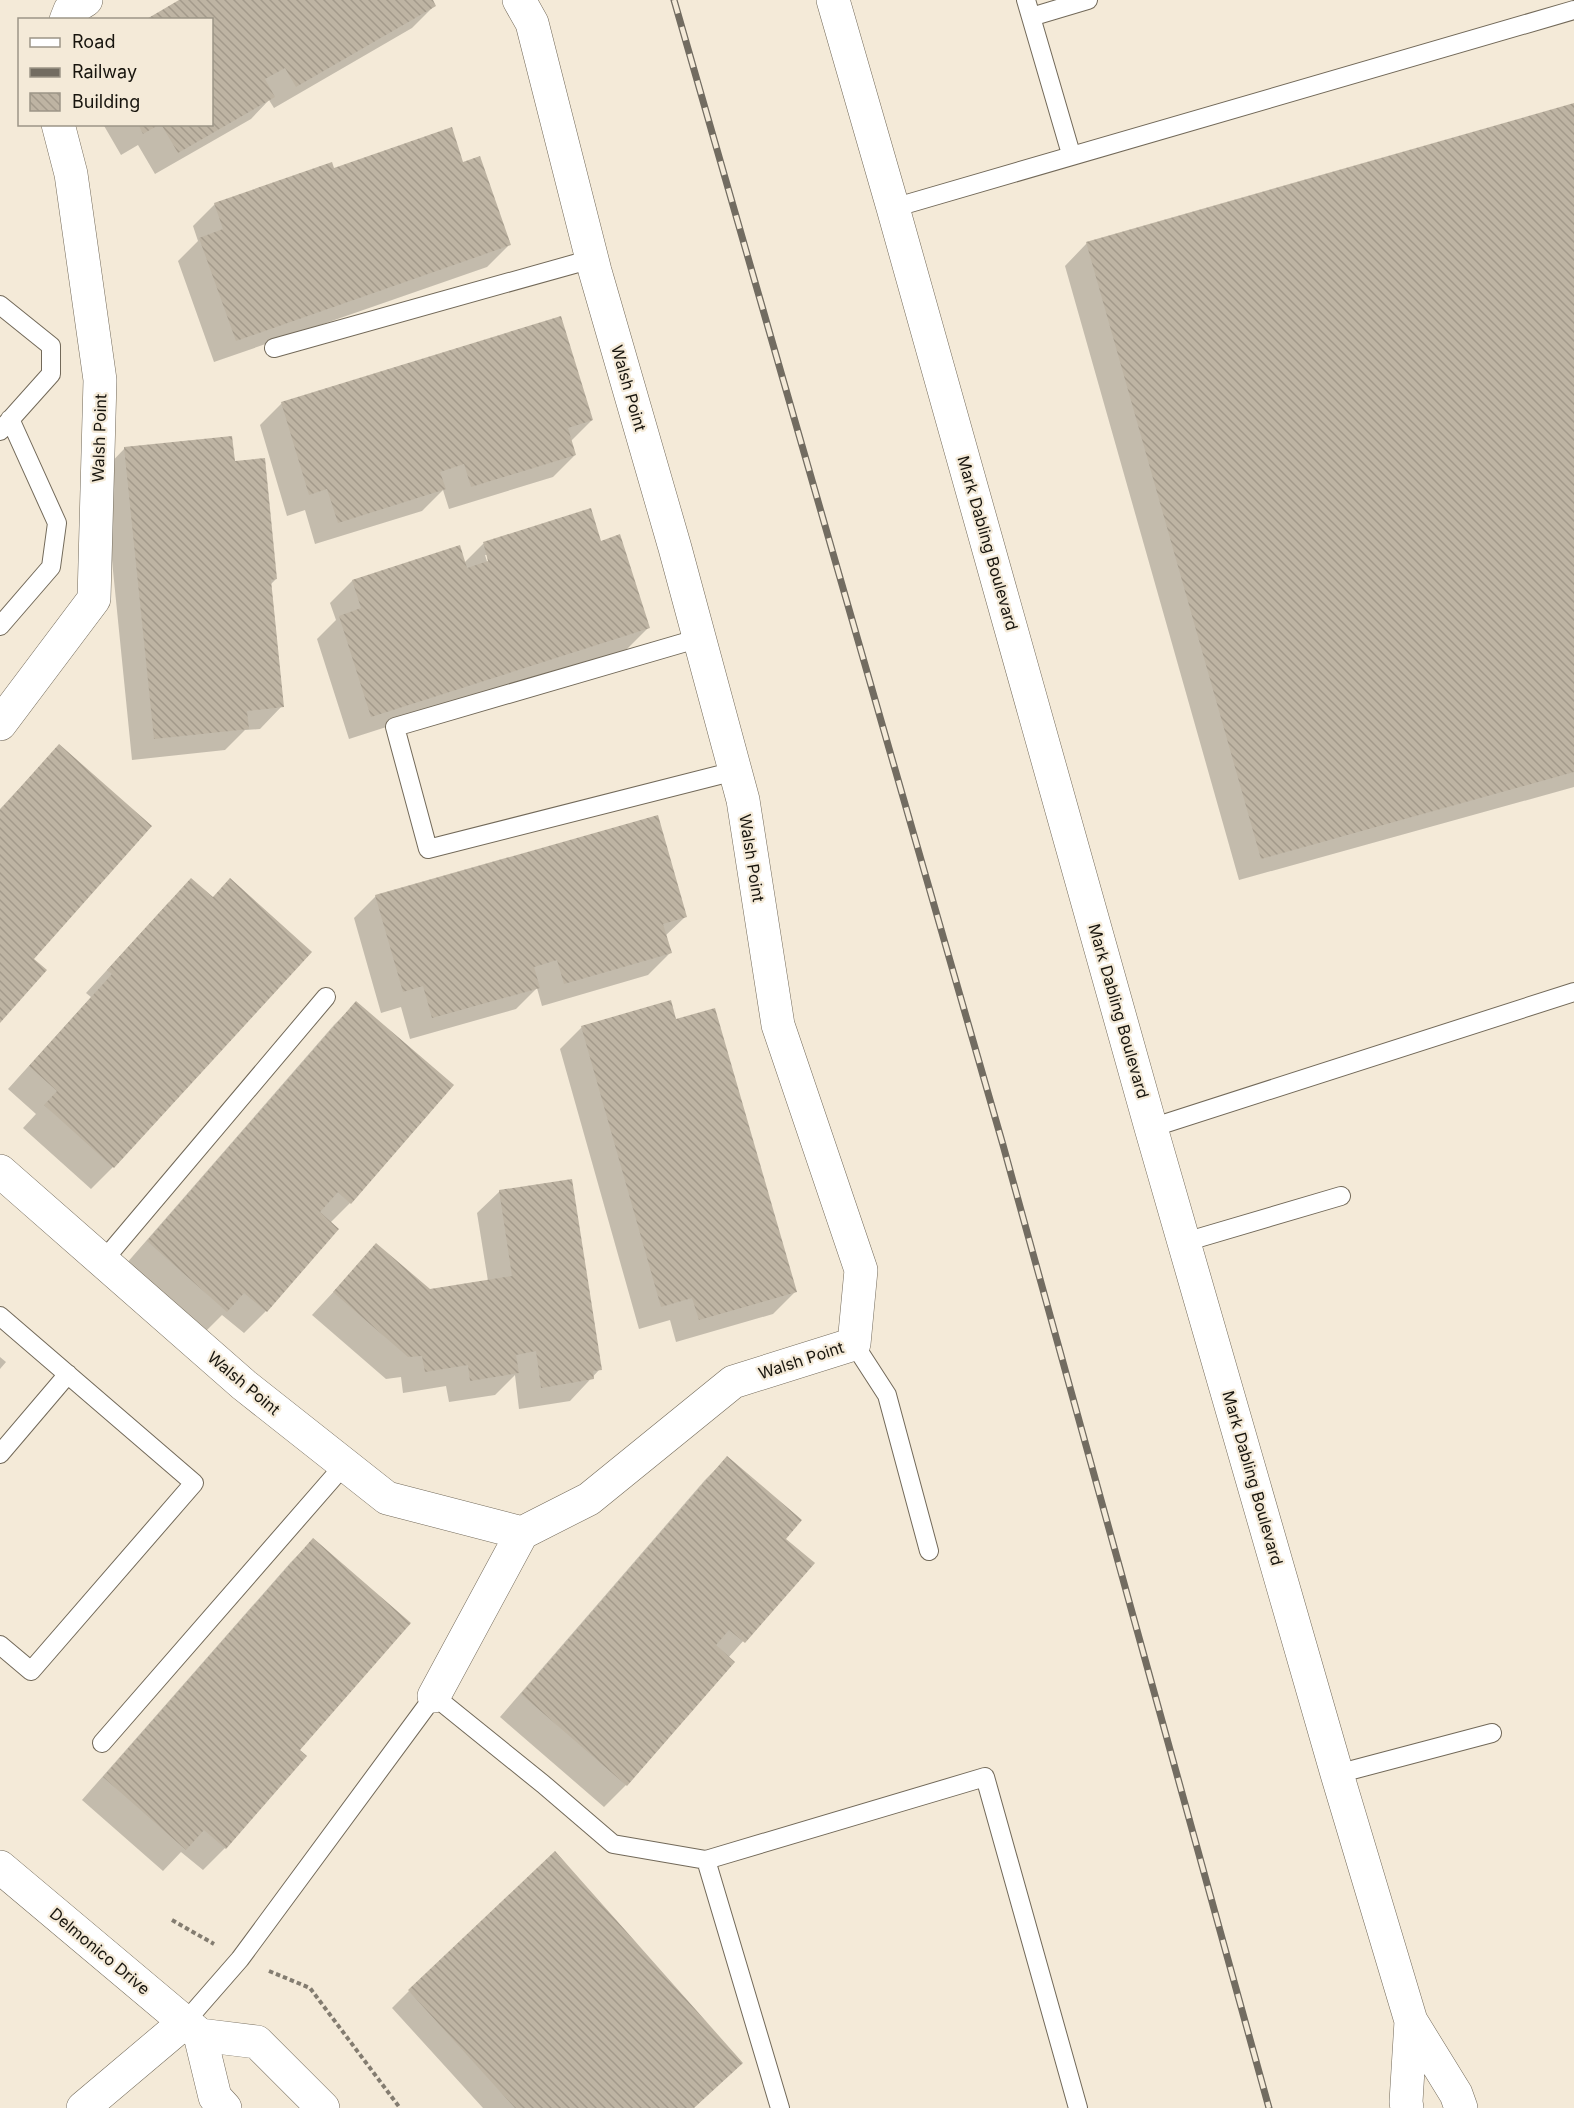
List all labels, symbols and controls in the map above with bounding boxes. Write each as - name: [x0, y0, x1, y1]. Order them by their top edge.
- legend: [18, 18, 213, 126]
- text: Road: [72, 31, 115, 52]
- text: Railway: [72, 61, 137, 82]
- text: Building: [72, 91, 140, 112]
- street label: Walsh Point: [607, 343, 651, 433]
- street label: Walsh Point: [87, 393, 111, 483]
- street label: Mark Dabling Boulevard: [953, 453, 1023, 633]
- street label: Walsh Point: [735, 813, 769, 903]
- street label: Mark Dabling Boulevard: [1084, 921, 1154, 1101]
- street label: Walsh Point: [756, 1337, 846, 1383]
- street label: Walsh Point: [204, 1347, 284, 1419]
- street label: Mark Dabling Boulevard: [1218, 1388, 1288, 1568]
- street label: Delmonico Drive: [46, 1903, 154, 1999]

